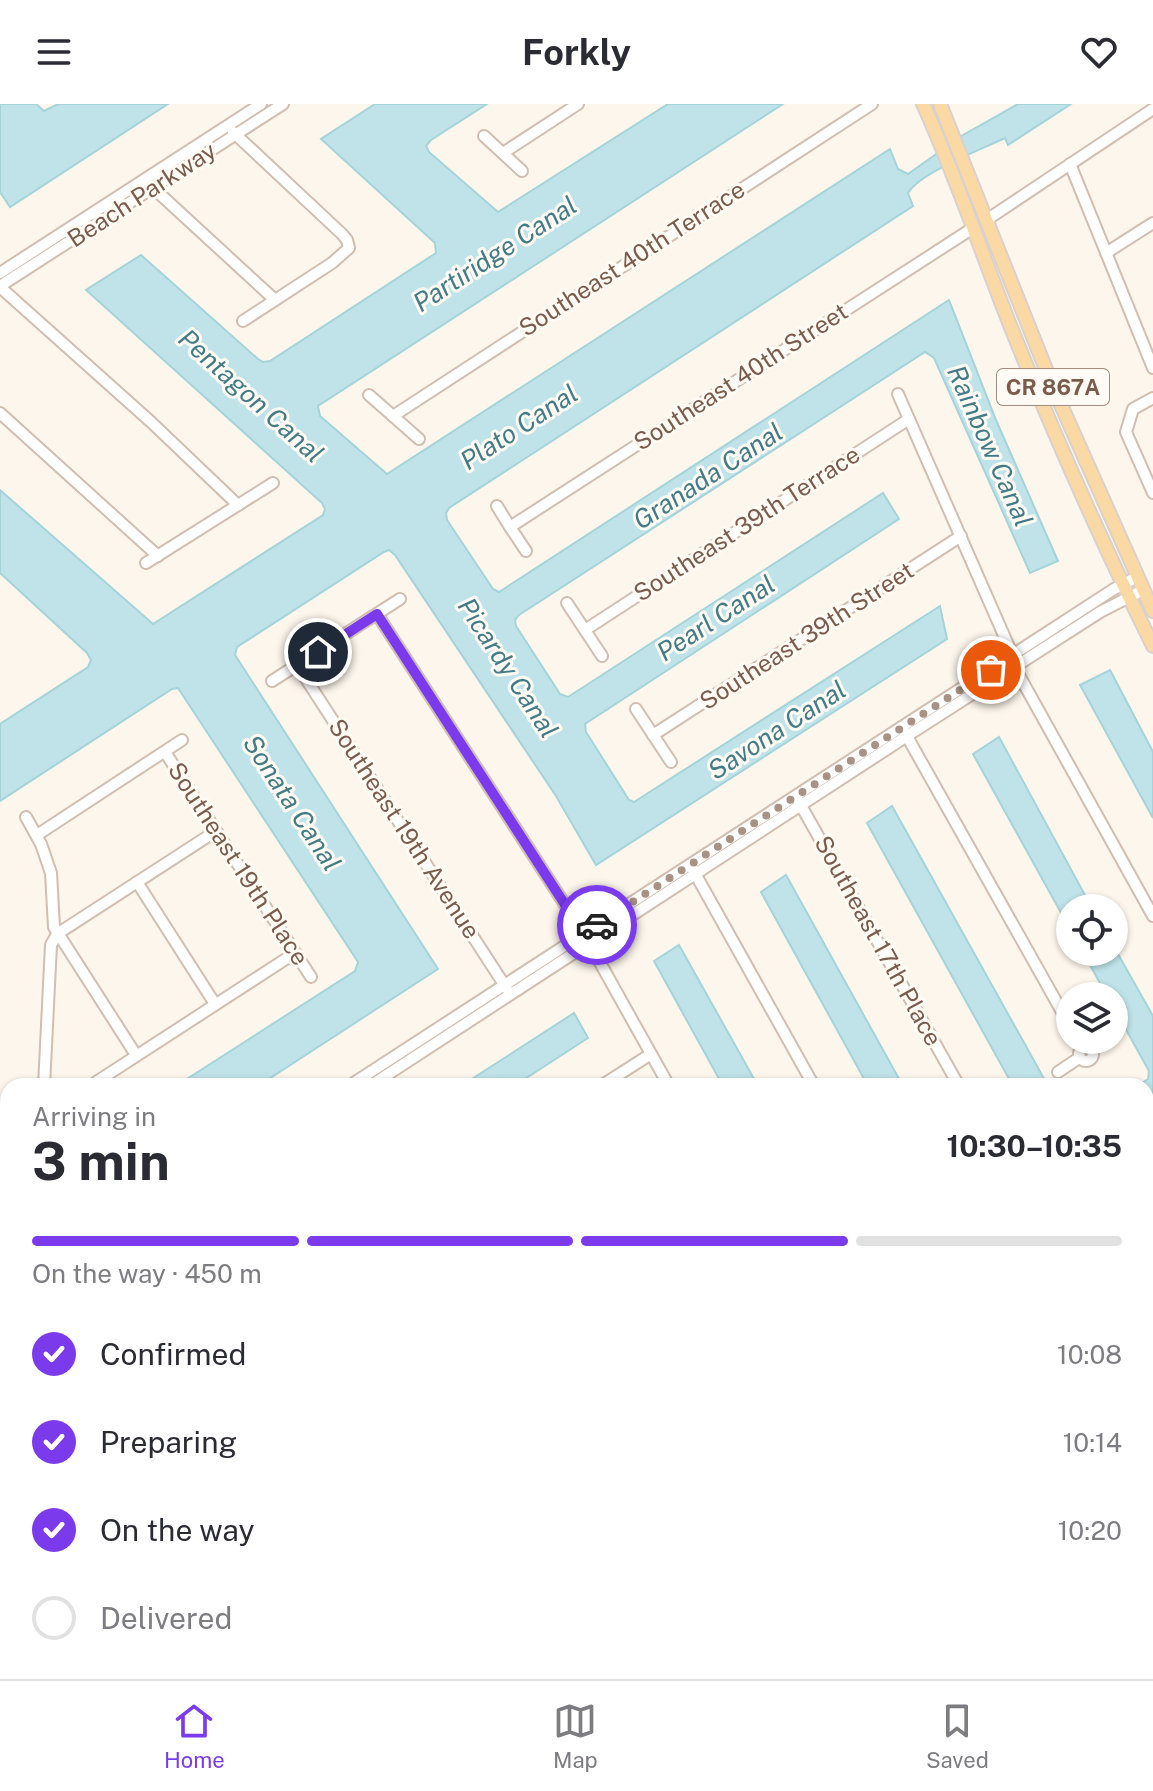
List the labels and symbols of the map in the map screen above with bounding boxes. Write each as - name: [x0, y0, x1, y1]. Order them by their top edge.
- street label: Beach Parkway: [62, 136, 221, 252]
- street label: Southeast 40th Terrace: [513, 175, 750, 342]
- water label: Partiridge Canal: [407, 189, 582, 318]
- street label: Southeast 40th Street: [628, 297, 853, 456]
- water label: Pentagon Canal: [172, 322, 330, 469]
- water label: Rainbow Canal: [941, 360, 1040, 531]
- road number: CR 867A: [997, 369, 1109, 405]
- water label: Plato Canal: [454, 377, 583, 476]
- water label: Granada Canal: [627, 416, 788, 535]
- street label: Southeast 39th Terrace: [628, 440, 865, 607]
- street label: Southeast 39th Street: [694, 556, 919, 715]
- water label: Pearl Canal: [651, 568, 781, 667]
- water label: Picardy Canal: [452, 592, 565, 744]
- pin: [284, 618, 352, 686]
- pin: [957, 636, 1025, 704]
- water label: Savona Canal: [702, 673, 852, 786]
- street label: Southeast 19th Avenue: [323, 713, 486, 944]
- water label: Sonata Canal: [237, 729, 348, 876]
- street label: Southeast 19th Place: [163, 757, 315, 970]
- street label: Southeast 17th Place: [809, 831, 948, 1050]
- courier: [557, 885, 637, 965]

